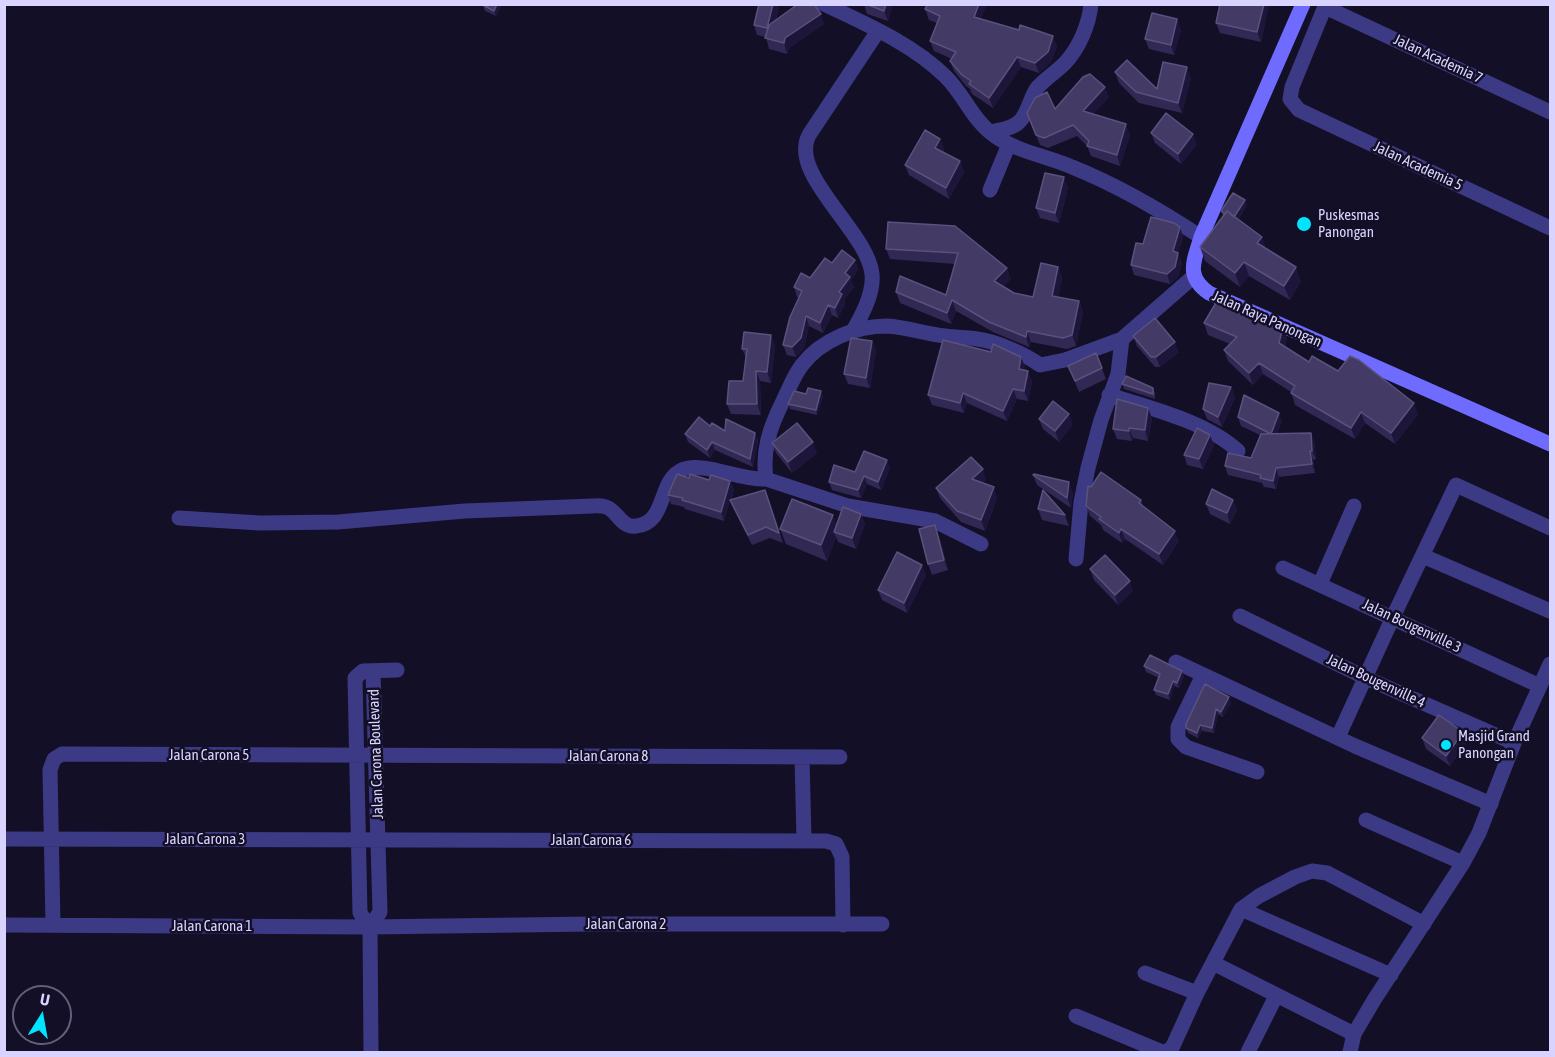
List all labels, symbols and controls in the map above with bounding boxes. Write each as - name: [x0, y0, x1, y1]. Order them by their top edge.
- street label: Jalan Academia 7: [1391, 31, 1485, 87]
- street label: Jalan Academia 5: [1371, 138, 1465, 194]
- place label: Puskesmas Panongan: [1318, 206, 1379, 241]
- marker: Puskesmas Panongan: [1295, 215, 1313, 233]
- street label: Jalan Raya Panongan: [1210, 287, 1324, 351]
- street label: Jalan Bougenville 3: [1360, 595, 1464, 657]
- street label: Jalan Bougenville 4: [1324, 650, 1428, 712]
- street label: Jalan Carona Boulevard: [365, 689, 387, 819]
- place label: Masjid Grand Panongan: [1458, 727, 1530, 762]
- marker: Masjid Grand Panongan: [1439, 738, 1453, 752]
- street label: Jalan Carona 5: [169, 746, 249, 764]
- street label: Jalan Carona 8: [568, 747, 648, 765]
- street label: Jalan Carona 3: [165, 830, 245, 848]
- street label: Jalan Carona 6: [551, 831, 631, 849]
- street label: Jalan Carona 2: [586, 915, 666, 933]
- street label: Jalan Carona 1: [172, 917, 252, 935]
- north arrow: [12, 985, 72, 1045]
- text: U: [39, 990, 51, 1009]

